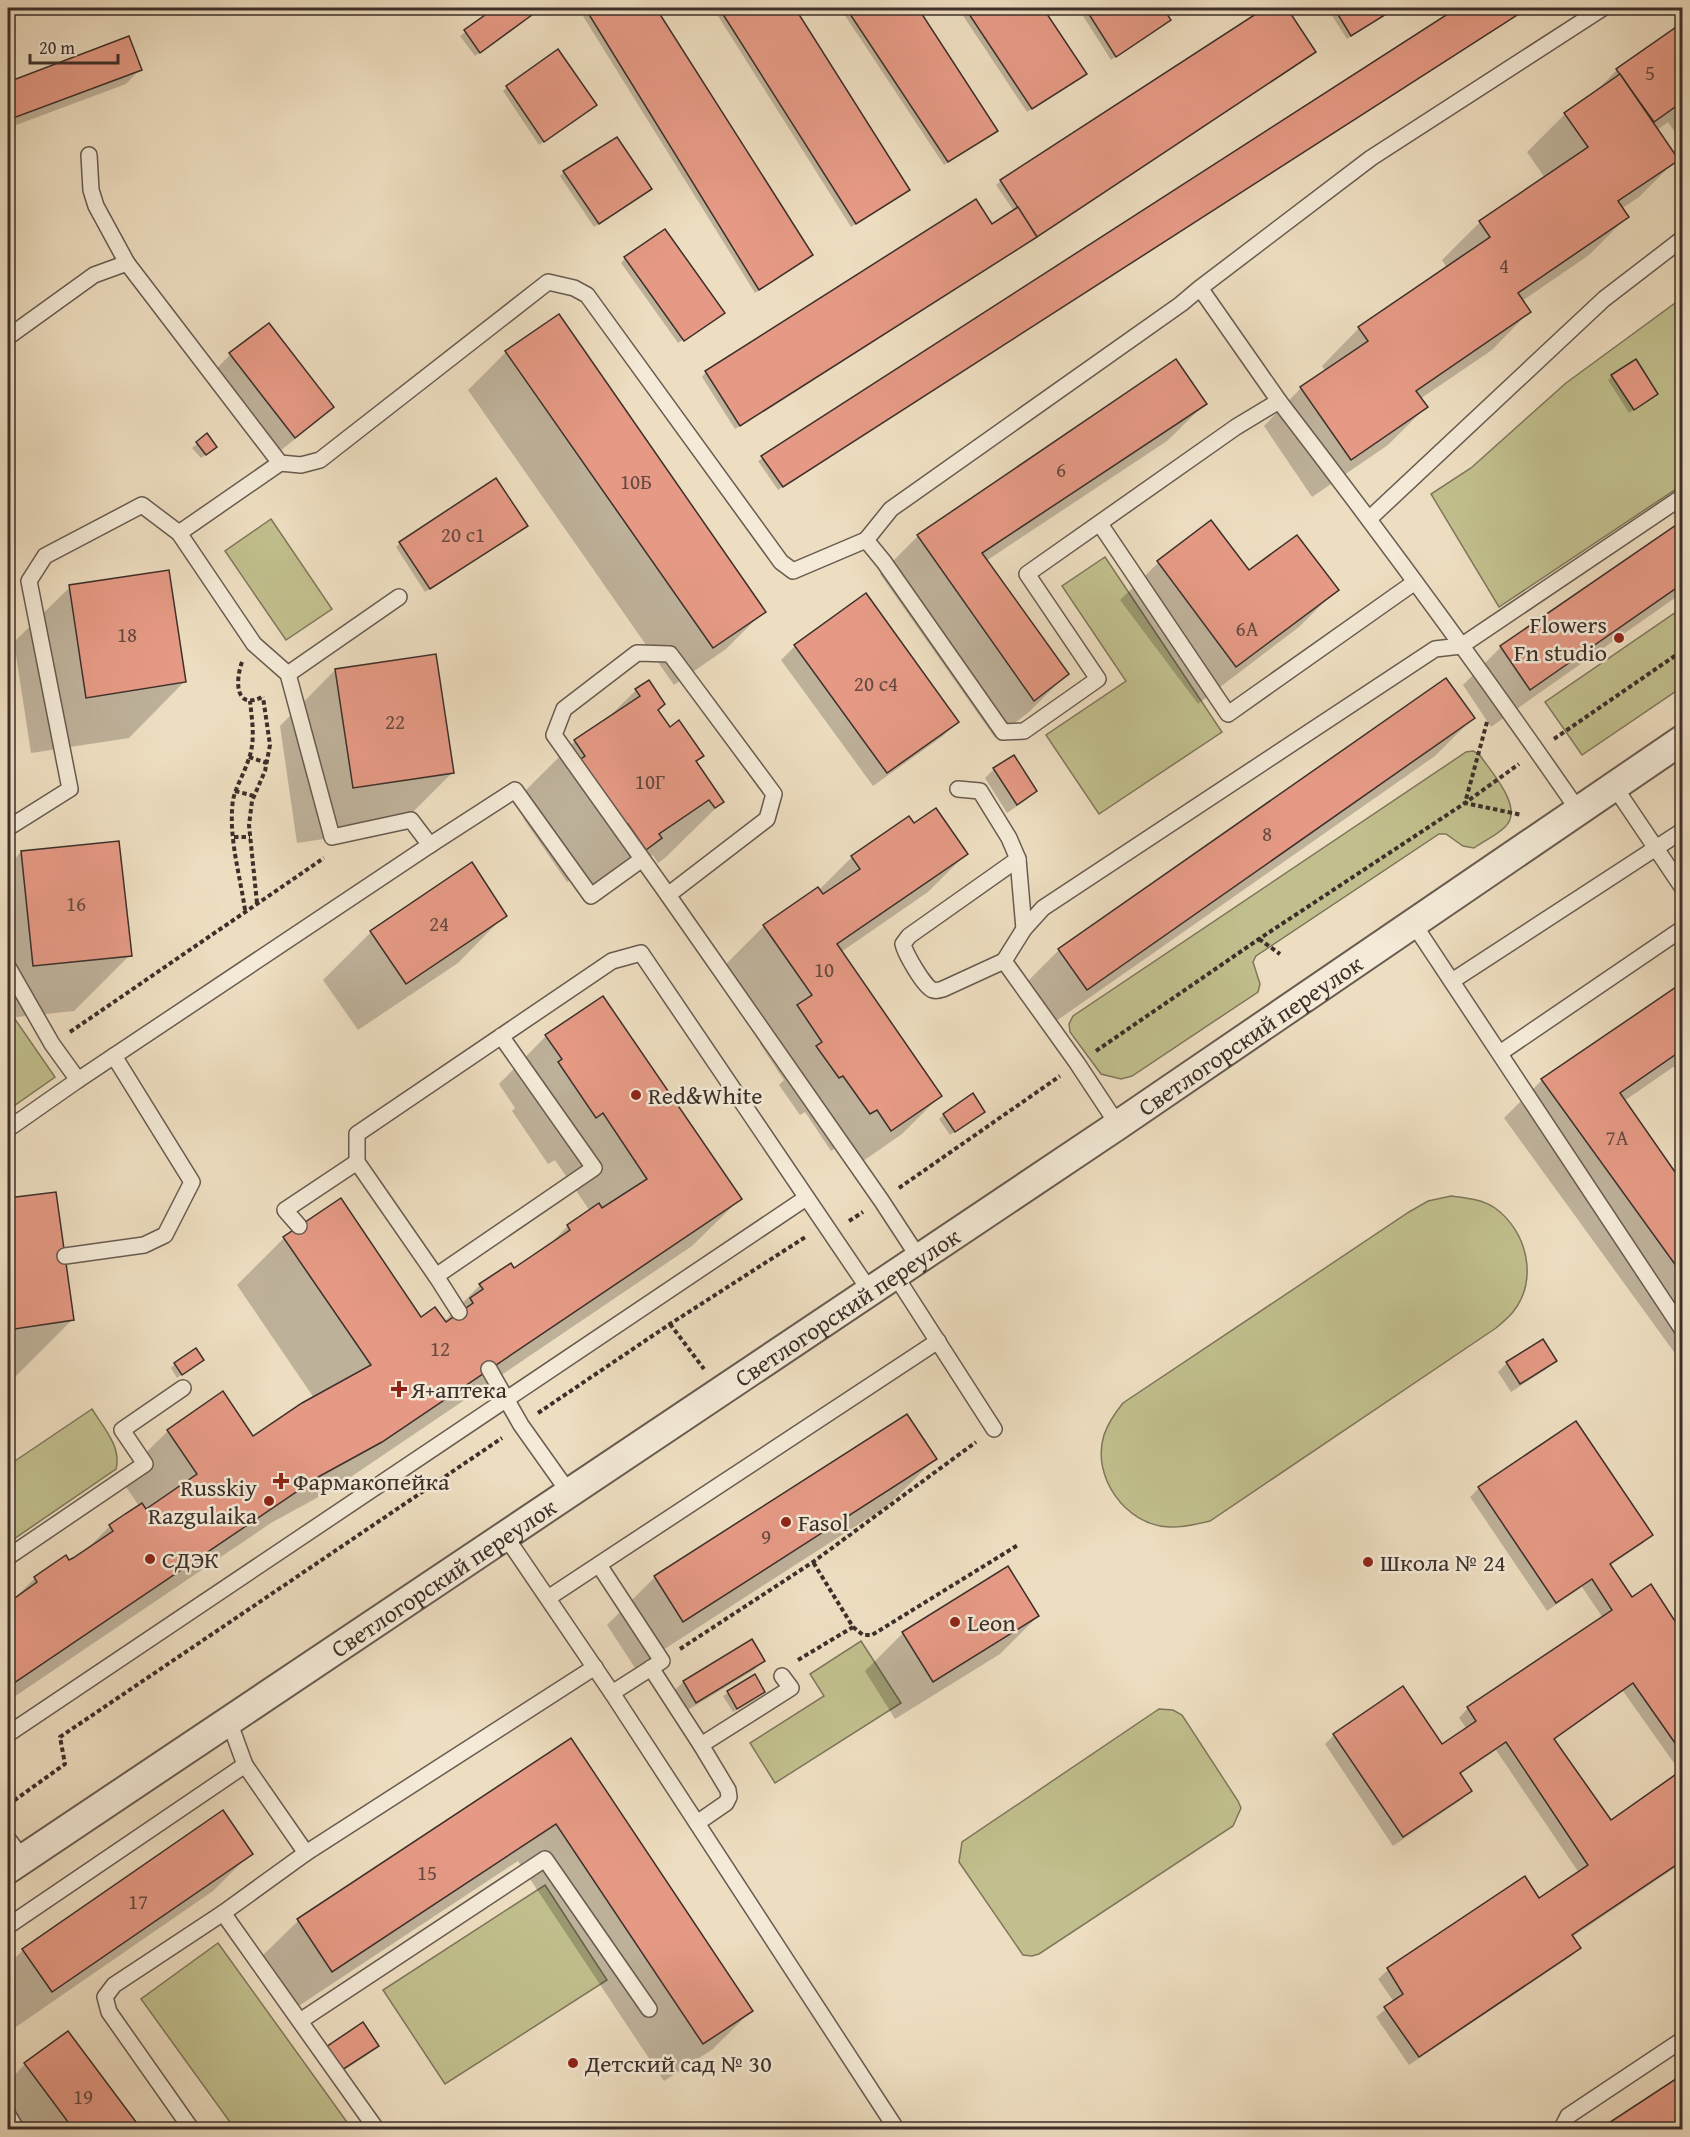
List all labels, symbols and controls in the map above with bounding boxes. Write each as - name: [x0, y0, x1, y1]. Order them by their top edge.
- scale bar: [30, 27, 118, 65]
- text: 20 m: [39, 34, 75, 61]
- house number: 5: [1645, 57, 1655, 88]
- house number: 4: [1499, 250, 1509, 281]
- house number: 6: [1056, 454, 1066, 485]
- house number: 10Б: [620, 466, 652, 497]
- house number: 20 с1: [441, 519, 485, 550]
- place label: Flowers Fn studio: [1514, 607, 1607, 670]
- house number: 6А: [1236, 613, 1259, 644]
- house number: 18: [117, 619, 137, 650]
- marker: Flowers Fn studio: [1612, 631, 1626, 645]
- house number: 20 с4: [854, 668, 898, 699]
- house number: 22: [385, 706, 405, 737]
- house number: 10Г: [635, 766, 665, 797]
- house number: 8: [1262, 818, 1272, 849]
- house number: 16: [66, 888, 86, 919]
- house number: 24: [429, 908, 449, 939]
- street label: Светлогорский переулок: [1131, 946, 1370, 1124]
- house number: 10: [814, 954, 834, 985]
- place label: Red&White: [648, 1078, 762, 1113]
- marker: Red&White: [629, 1088, 643, 1102]
- house number: 7А: [1606, 1122, 1629, 1153]
- street label: Светлогорский переулок: [727, 1218, 967, 1395]
- house number: 12: [430, 1333, 450, 1364]
- place label: Я+аптека: [410, 1372, 507, 1407]
- marker: Я+аптека: [392, 1382, 406, 1396]
- place label: Фармакопейка: [293, 1464, 450, 1499]
- place label: Russkiy Razgulaika: [148, 1470, 258, 1533]
- marker: Фармакопейка: [274, 1474, 288, 1488]
- street label: Светлогорский переулок: [324, 1489, 563, 1666]
- marker: Russkiy Razgulaika: [262, 1494, 276, 1508]
- place label: Fasol: [798, 1505, 849, 1540]
- marker: Fasol: [779, 1515, 793, 1529]
- house number: 9: [761, 1521, 771, 1552]
- place label: СДЭК: [162, 1542, 219, 1577]
- place label: Школа № 24: [1380, 1545, 1506, 1580]
- marker: СДЭК: [143, 1552, 157, 1566]
- marker: Школа № 24: [1361, 1555, 1375, 1569]
- place label: Leon: [967, 1605, 1016, 1640]
- marker: Leon: [948, 1615, 962, 1629]
- house number: 15: [417, 1857, 437, 1888]
- house number: 17: [128, 1886, 148, 1917]
- place label: Детский сад № 30: [584, 2046, 772, 2081]
- marker: Детский сад № 30: [566, 2056, 580, 2070]
- house number: 19: [73, 2081, 93, 2112]

